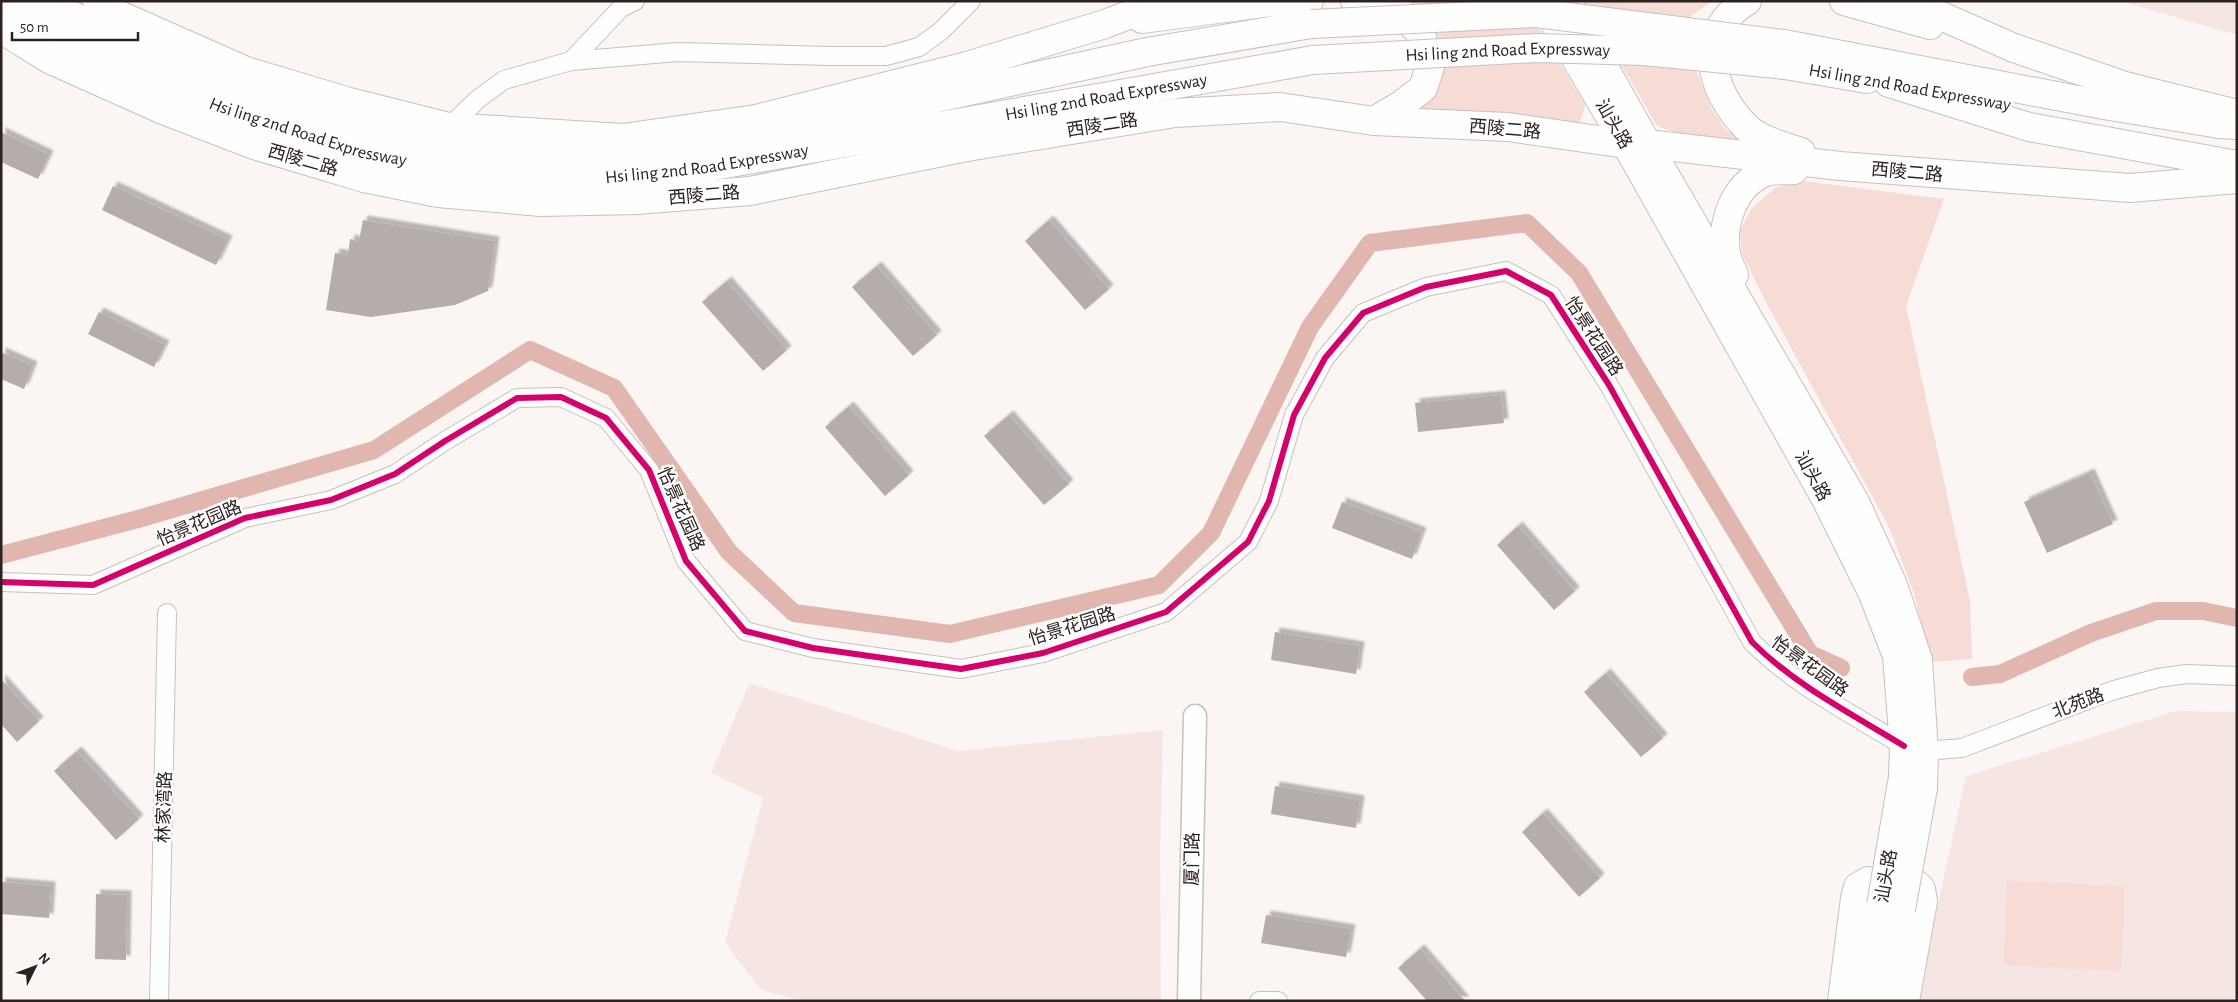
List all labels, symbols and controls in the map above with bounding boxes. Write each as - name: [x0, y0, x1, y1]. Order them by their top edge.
- scale bar: [12, 10, 139, 42]
- text: 50 m: [20, 20, 49, 35]
- street label: Hsi ling 2nd Road Expressway: [1405, 40, 1611, 65]
- street label: Hsi ling 2nd Road Expressway: [1807, 61, 2013, 115]
- street label: Hsi ling 2nd Road Expressway: [1004, 71, 1209, 124]
- street label: Hsi ling 2nd Road Expressway: [206, 95, 408, 170]
- street label: 汕头路: [1592, 96, 1636, 152]
- street label: 西陵二路: [1065, 109, 1139, 141]
- street label: 西陵二路: [1468, 116, 1542, 142]
- street label: 西陵二路: [266, 140, 340, 180]
- street label: Hsi ling 2nd Road Expressway: [604, 141, 810, 187]
- street label: 西陵二路: [1870, 159, 1944, 185]
- street label: 西陵二路: [667, 182, 741, 208]
- street label: 怡景花园路: [1561, 293, 1627, 379]
- street label: 汕头路: [1791, 448, 1835, 504]
- street label: 怡景花园路: [654, 464, 708, 554]
- street label: 怡景花园路: [154, 496, 244, 550]
- street label: 怡景花园路: [1026, 603, 1118, 649]
- street label: 怡景花园路: [1768, 631, 1852, 701]
- street label: 北苑路: [2049, 684, 2107, 722]
- street label: 林家湾路: [153, 771, 175, 843]
- street label: 厦门路: [1182, 832, 1202, 886]
- street label: 汕头路: [1871, 848, 1901, 904]
- north arrow: [10, 942, 60, 992]
- text: N: [35, 951, 52, 967]

